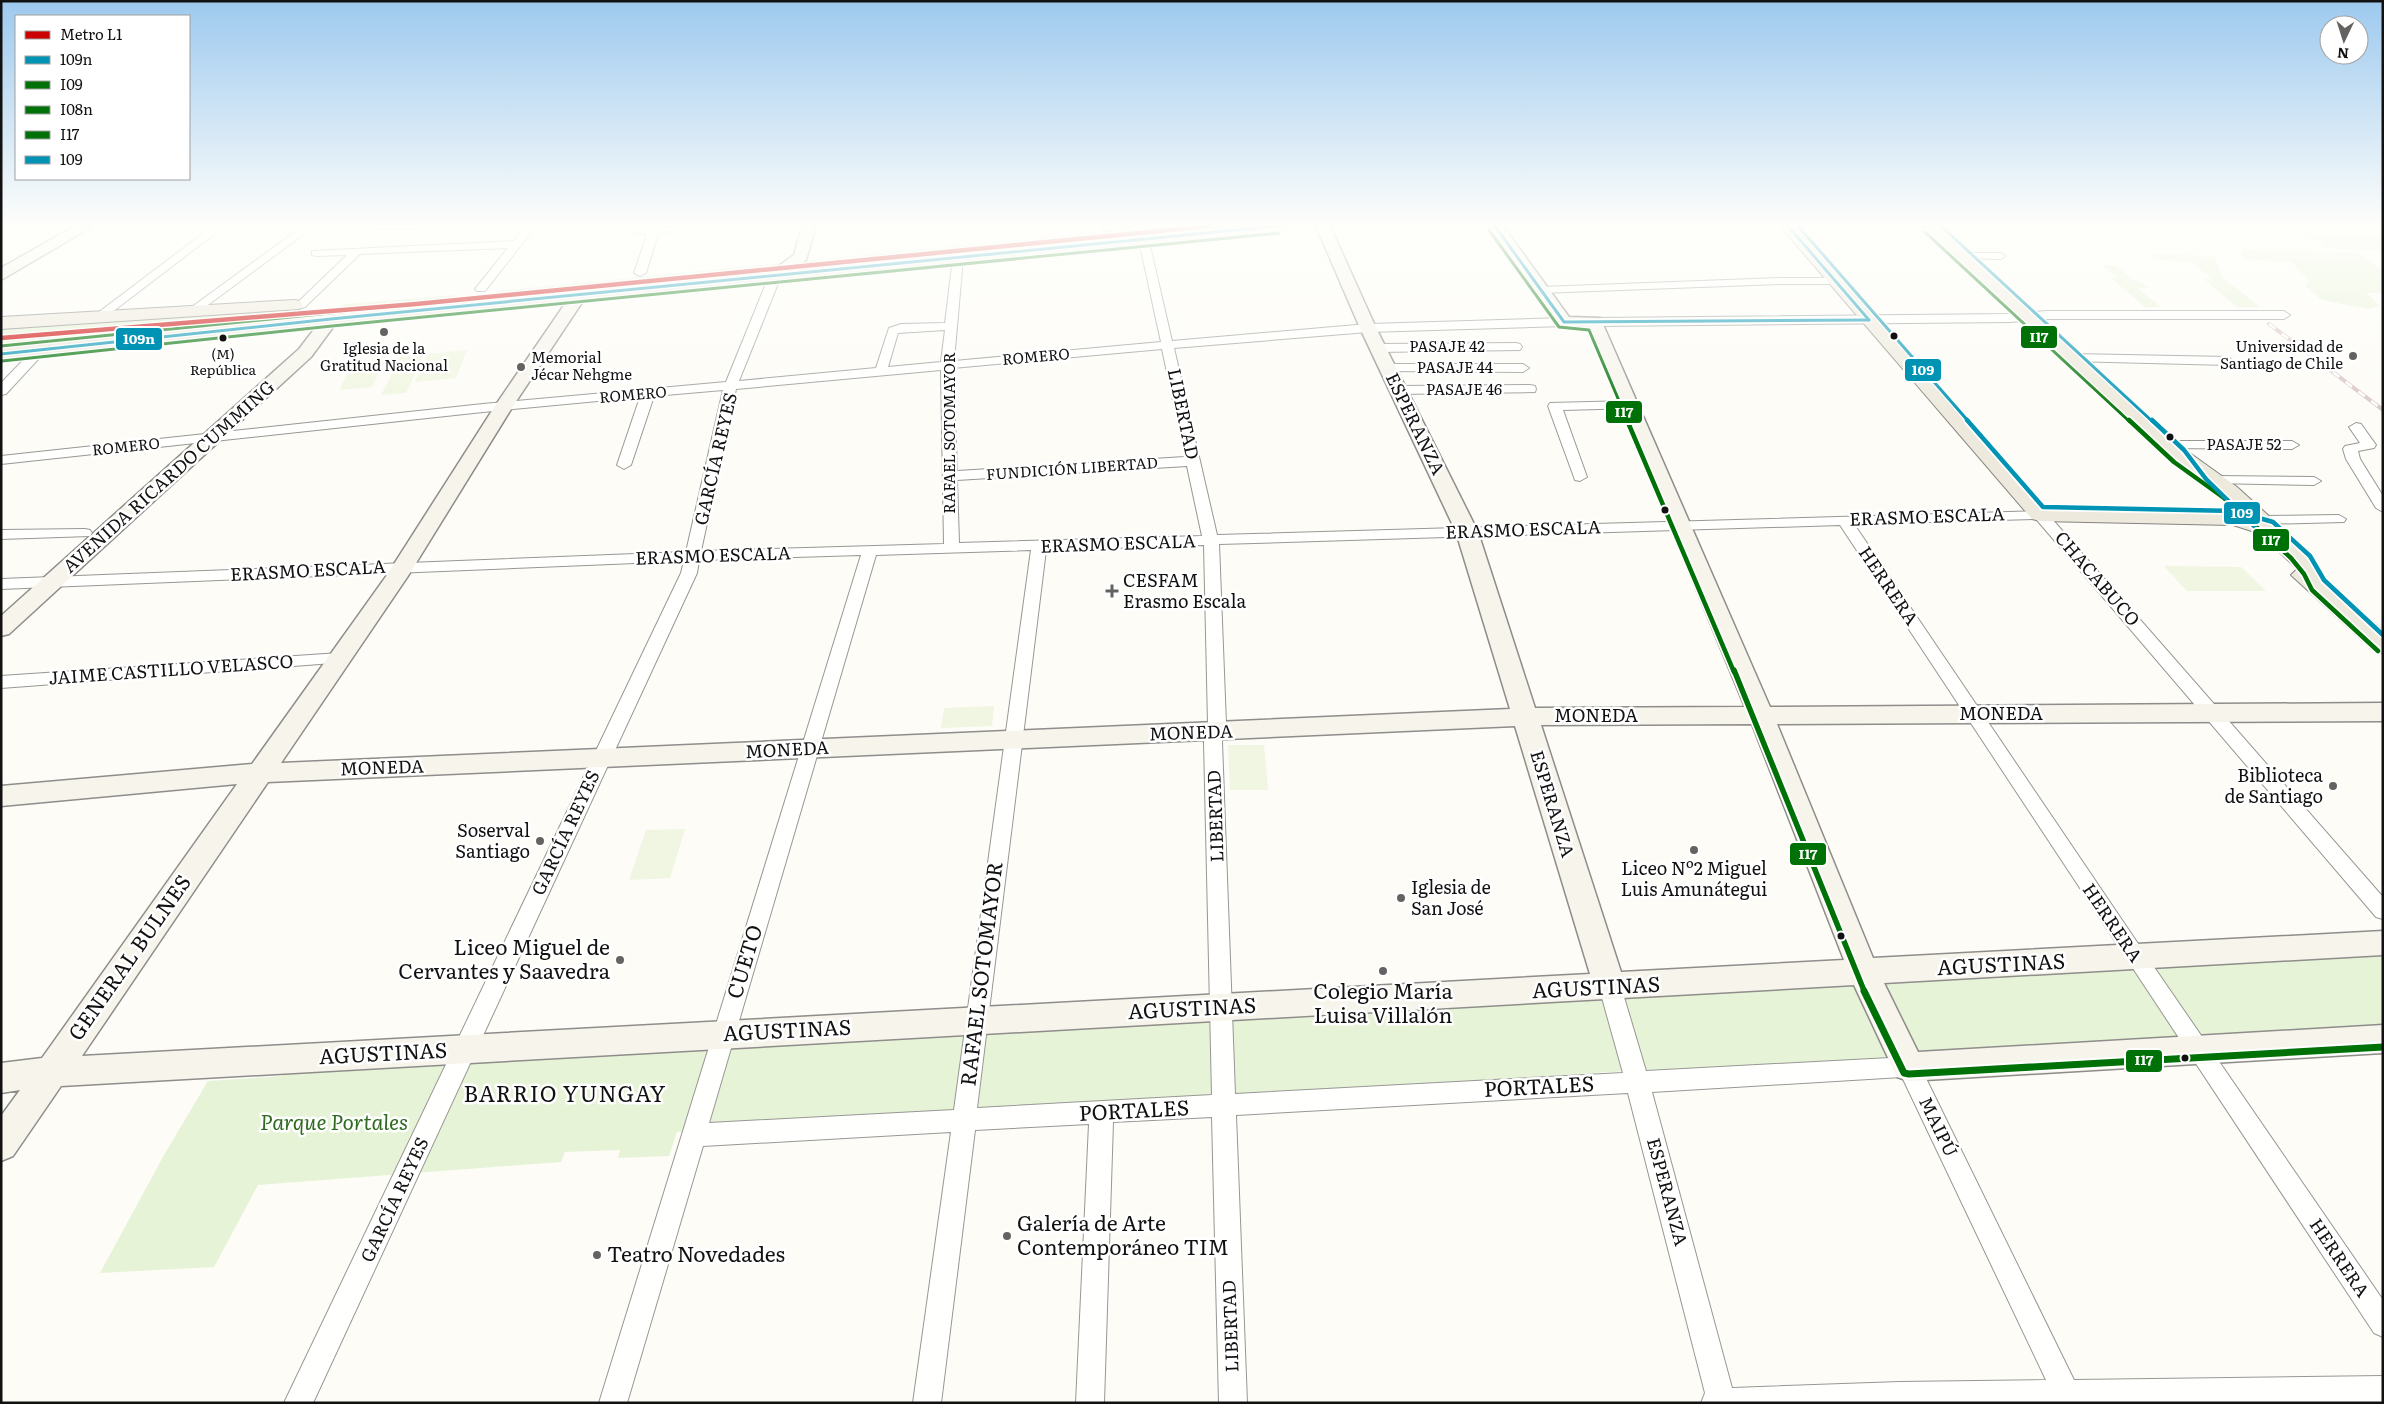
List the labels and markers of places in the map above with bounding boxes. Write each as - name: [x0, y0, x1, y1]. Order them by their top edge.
- marker: Iglesia de la Gratitud Nacional: [378, 326, 390, 338]
- unlabelled marker: [1889, 331, 1899, 341]
- marker: (M) República: [218, 333, 228, 343]
- place label: Universidad de Santiago de Chile: [2220, 334, 2343, 374]
- place label: Iglesia de la Gratitud Nacional: [320, 336, 448, 376]
- place label: (M) República: [190, 343, 257, 379]
- place label: Memorial Jécar Nehgme: [531, 345, 632, 385]
- marker: Universidad de Santiago de Chile: [2347, 350, 2359, 362]
- marker: Memorial Jécar Nehgme: [515, 361, 527, 373]
- unlabelled marker: [2165, 432, 2175, 442]
- unlabelled marker: [1660, 505, 1670, 515]
- place label: CESFAM Erasmo Escala: [1123, 566, 1246, 614]
- marker: CESFAM Erasmo Escala: [1105, 584, 1119, 598]
- place label: Biblioteca de Santiago: [2225, 761, 2323, 809]
- marker: Biblioteca de Santiago: [2327, 780, 2339, 792]
- place label: Soserval Santiago: [455, 816, 530, 864]
- marker: Soserval Santiago: [534, 835, 546, 847]
- marker: Liceo Nº2 Miguel Luis Amunátegui: [1688, 844, 1700, 856]
- place label: Liceo Nº2 Miguel Luis Amunátegui: [1621, 854, 1767, 902]
- place label: Iglesia de San José: [1411, 873, 1491, 921]
- marker: Iglesia de San José: [1395, 892, 1407, 904]
- place label: Liceo Miguel de Cervantes y Saavedra: [398, 930, 611, 985]
- unlabelled marker: [1836, 931, 1846, 941]
- marker: Liceo Miguel de Cervantes y Saavedra: [614, 954, 626, 966]
- marker: Colegio María Luisa Villalón: [1377, 965, 1389, 977]
- place label: Colegio María Luisa Villalón: [1313, 974, 1453, 1029]
- unlabelled marker: [2180, 1053, 2190, 1063]
- place label: Galería de Arte Contemporáneo TIM: [1017, 1206, 1229, 1261]
- marker: Galería de Arte Contemporáneo TIM: [1001, 1230, 1013, 1242]
- place label: Teatro Novedades: [607, 1237, 785, 1268]
- marker: Teatro Novedades: [591, 1249, 603, 1261]

